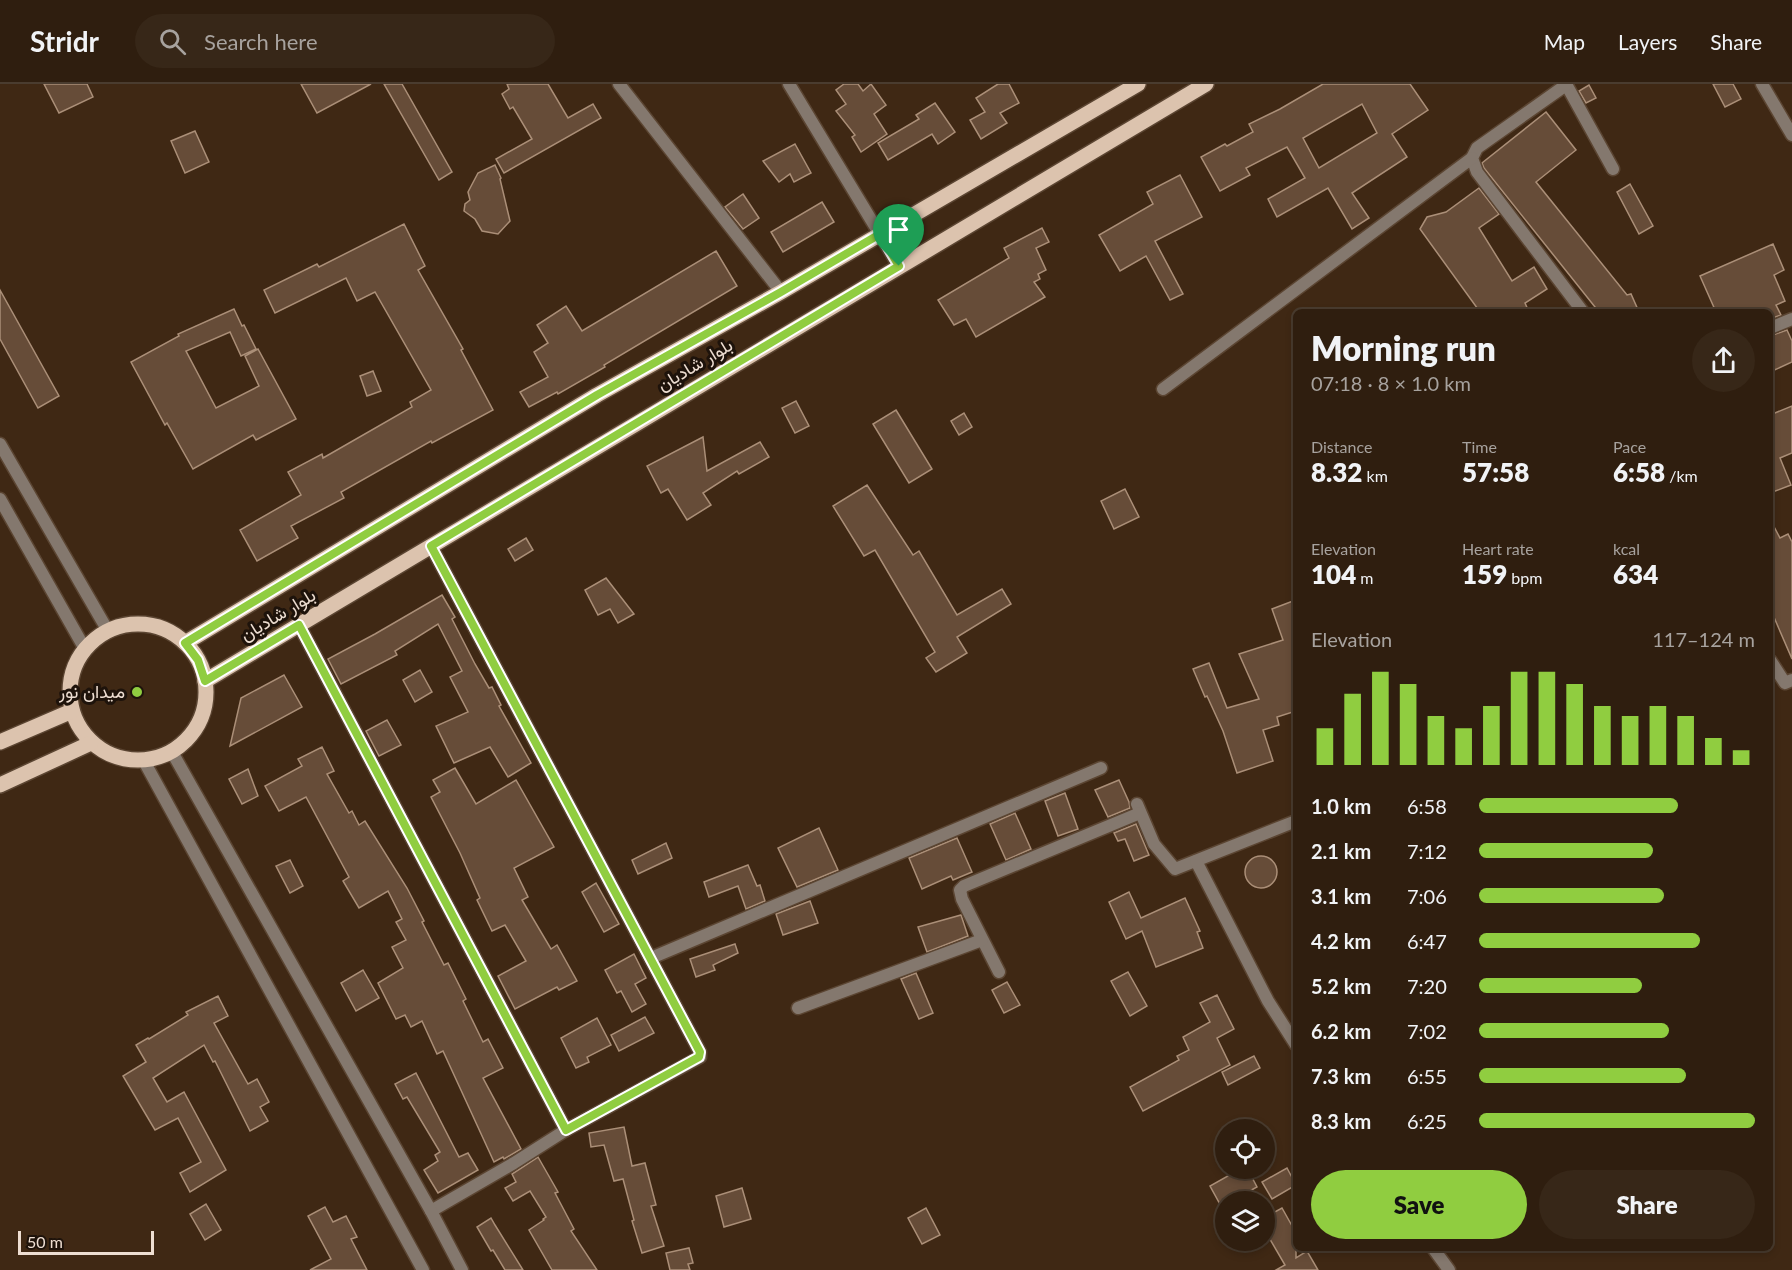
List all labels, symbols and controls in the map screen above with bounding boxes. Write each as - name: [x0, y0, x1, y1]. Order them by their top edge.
- search box: [135, 14, 555, 68]
- text: Stridr: [30, 24, 99, 58]
- icon: search: [156, 25, 189, 58]
- text: Search here: [204, 28, 318, 55]
- text: Map: [1544, 29, 1585, 54]
- text: Layers: [1618, 29, 1677, 54]
- text: Share: [1710, 29, 1762, 54]
- pin: [873, 204, 924, 266]
- icon: arrive: [882, 213, 915, 246]
- text: Morning run: [1311, 328, 1496, 368]
- button: share: [1692, 329, 1755, 392]
- street label: بلوار شادیان: [653, 333, 737, 396]
- text: 07:18 · 8 × 1.0 km: [1311, 371, 1471, 395]
- text: Distance: [1311, 437, 1372, 456]
- text: Time: [1462, 437, 1497, 456]
- text: Pace: [1613, 437, 1646, 456]
- text: 8.32: [1311, 456, 1362, 488]
- text: 57:58: [1462, 456, 1529, 488]
- text: 6:58: [1613, 456, 1665, 488]
- text: km: [1362, 466, 1388, 485]
- text: /km: [1665, 466, 1698, 485]
- text: Elevation: [1311, 539, 1376, 558]
- text: Heart rate: [1462, 539, 1534, 558]
- text: kcal: [1613, 539, 1640, 558]
- text: 104: [1311, 558, 1356, 590]
- text: 159: [1462, 558, 1507, 590]
- text: 634: [1613, 558, 1658, 590]
- text: m: [1356, 568, 1374, 587]
- text: bpm: [1507, 568, 1542, 587]
- street label: بلوار شادیان: [236, 583, 320, 646]
- text: Elevation: [1311, 627, 1392, 651]
- text: 117–124 m: [1652, 627, 1755, 651]
- place label: میدان نور: [58, 680, 125, 703]
- marker: میدان نور: [130, 685, 144, 699]
- text: 1.0 km: [1311, 794, 1371, 818]
- text: 6:58: [1407, 794, 1447, 818]
- text: 2.1 km: [1311, 839, 1371, 863]
- text: 7:12: [1407, 839, 1447, 863]
- text: 3.1 km: [1311, 884, 1371, 908]
- text: 7:06: [1407, 884, 1447, 908]
- text: 4.2 km: [1311, 929, 1371, 953]
- text: 6:47: [1407, 929, 1447, 953]
- text: 5.2 km: [1311, 974, 1371, 998]
- text: 7:20: [1407, 974, 1447, 998]
- text: 6.2 km: [1311, 1019, 1371, 1043]
- text: 7:02: [1407, 1019, 1447, 1043]
- text: 7.3 km: [1311, 1064, 1371, 1088]
- text: 6:55: [1407, 1064, 1447, 1088]
- text: 8.3 km: [1311, 1109, 1371, 1133]
- text: 6:25: [1407, 1109, 1447, 1133]
- map controls: [1215, 1119, 1275, 1251]
- button: locate: [1215, 1119, 1275, 1179]
- button: Save: [1311, 1170, 1527, 1239]
- button: Share: [1539, 1170, 1755, 1239]
- button: layers: [1215, 1191, 1275, 1251]
- scale bar: [18, 1228, 154, 1256]
- text: 50 m: [27, 1232, 63, 1251]

